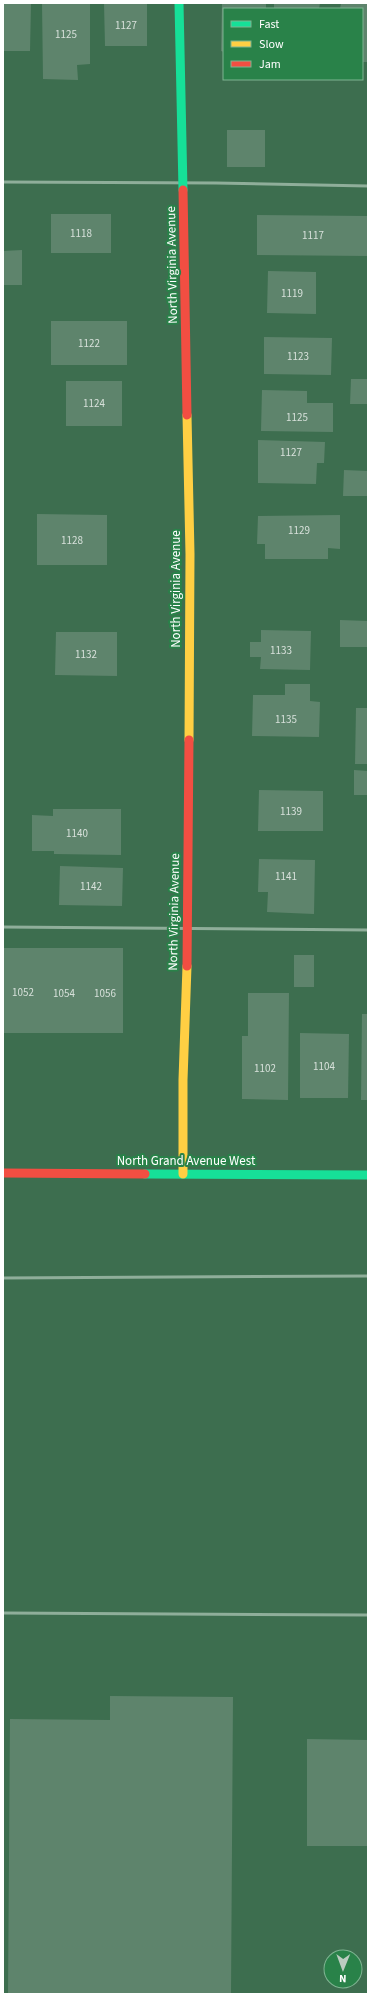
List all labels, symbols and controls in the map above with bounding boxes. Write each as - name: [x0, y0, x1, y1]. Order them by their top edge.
- legend: [223, 8, 363, 80]
- text: Fast: [259, 16, 279, 33]
- house number: 1127: [115, 18, 137, 33]
- house number: 1125: [55, 27, 77, 42]
- text: Slow: [259, 36, 284, 53]
- text: Jam: [259, 56, 281, 73]
- street label: North Virginia Avenue: [162, 206, 182, 324]
- house number: 1118: [70, 226, 92, 241]
- house number: 1117: [302, 228, 324, 243]
- house number: 1119: [281, 286, 303, 301]
- house number: 1122: [78, 336, 100, 351]
- house number: 1123: [287, 349, 309, 364]
- house number: 1124: [83, 396, 105, 411]
- house number: 1125: [286, 410, 308, 425]
- house number: 1127: [280, 445, 302, 460]
- house number: 1129: [288, 523, 310, 538]
- street label: North Virginia Avenue: [167, 530, 185, 648]
- house number: 1128: [61, 533, 83, 548]
- house number: 1133: [270, 643, 292, 658]
- house number: 1132: [75, 647, 97, 662]
- house number: 1135: [275, 712, 297, 727]
- house number: 1139: [280, 804, 302, 819]
- house number: 1140: [66, 826, 88, 841]
- street label: North Virginia Avenue: [164, 853, 184, 971]
- house number: 1141: [275, 869, 297, 884]
- house number: 1142: [80, 879, 102, 894]
- house number: 1052: [12, 985, 34, 1000]
- house number: 1054: [53, 986, 75, 1001]
- house number: 1056: [94, 986, 116, 1001]
- house number: 1104: [313, 1059, 335, 1074]
- house number: 1102: [254, 1061, 276, 1076]
- street label: North Grand Avenue West: [117, 1152, 256, 1170]
- north arrow: [323, 1949, 363, 1989]
- text: N: [339, 1971, 347, 1986]

